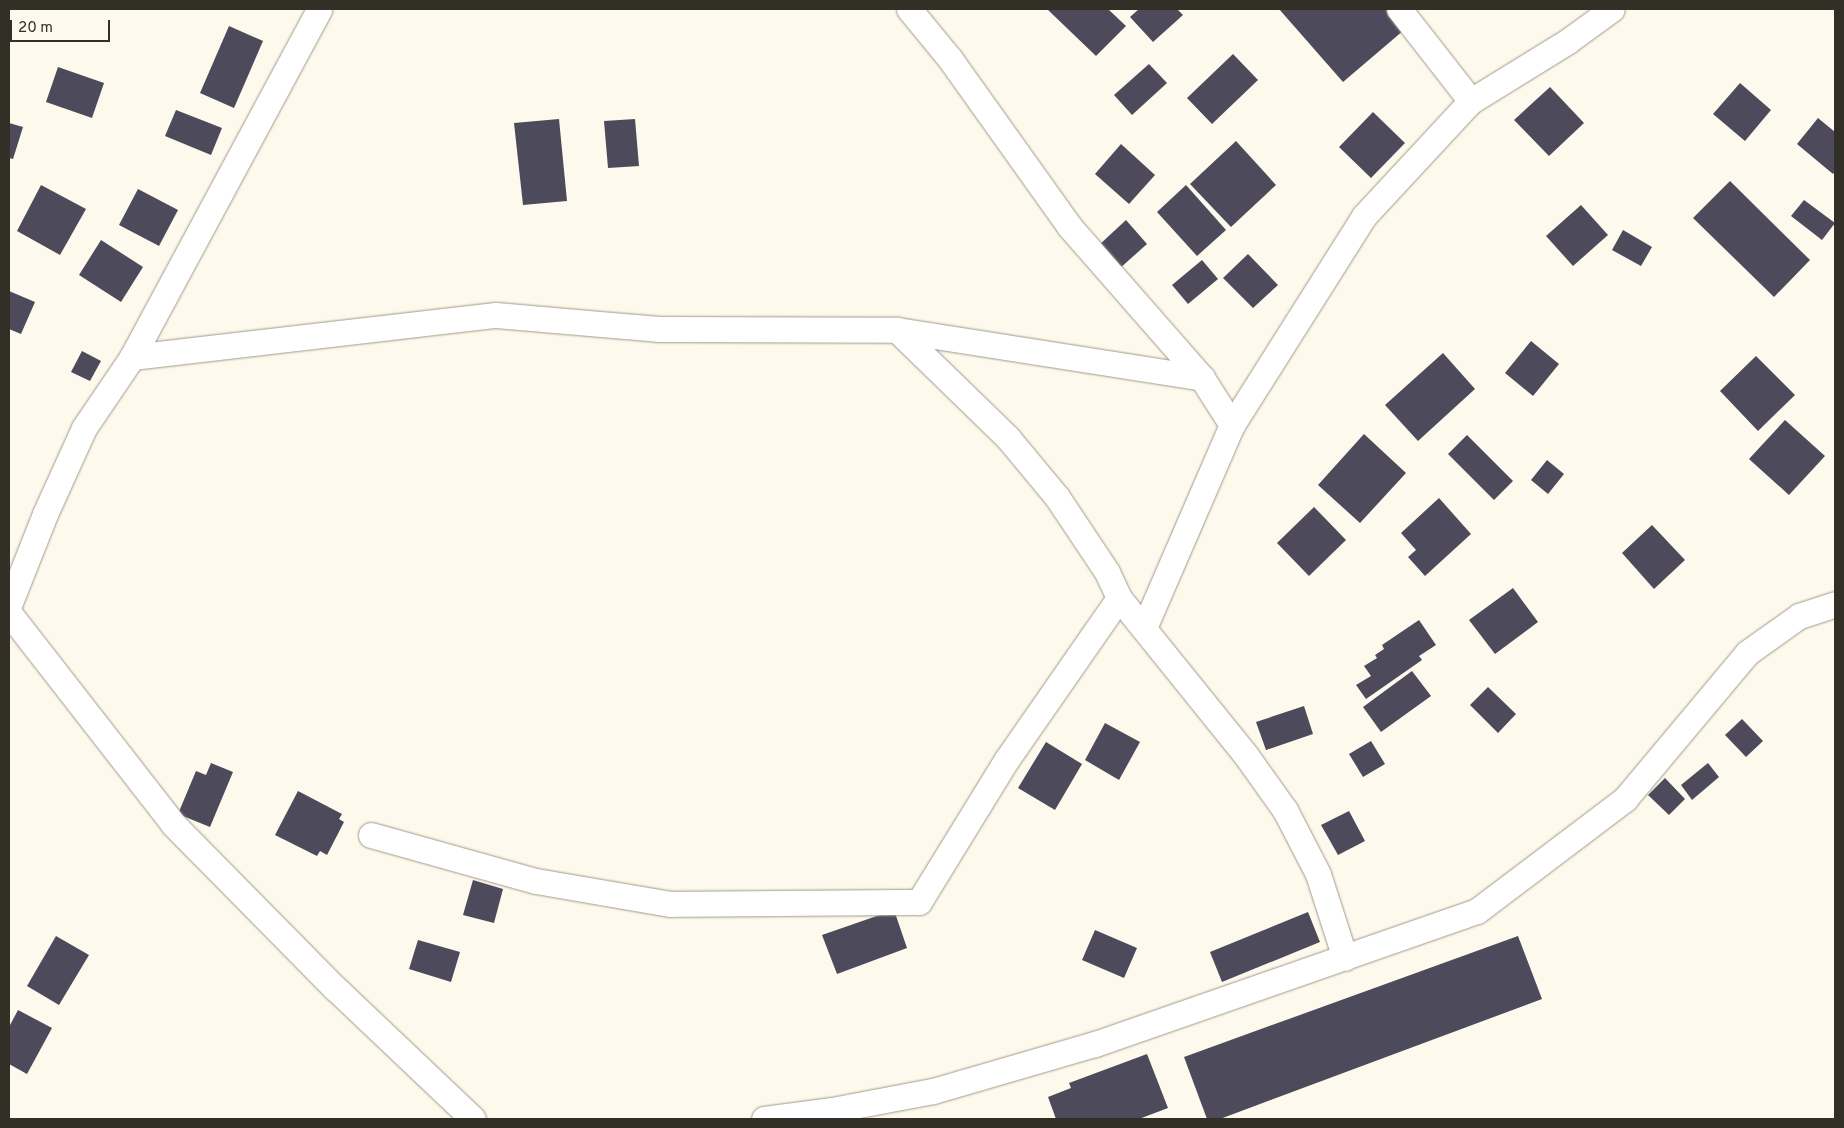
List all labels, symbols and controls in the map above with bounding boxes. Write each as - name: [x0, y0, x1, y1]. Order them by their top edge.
- scale bar: [12, 10, 112, 42]
- text: 20 m: [18, 19, 53, 38]

